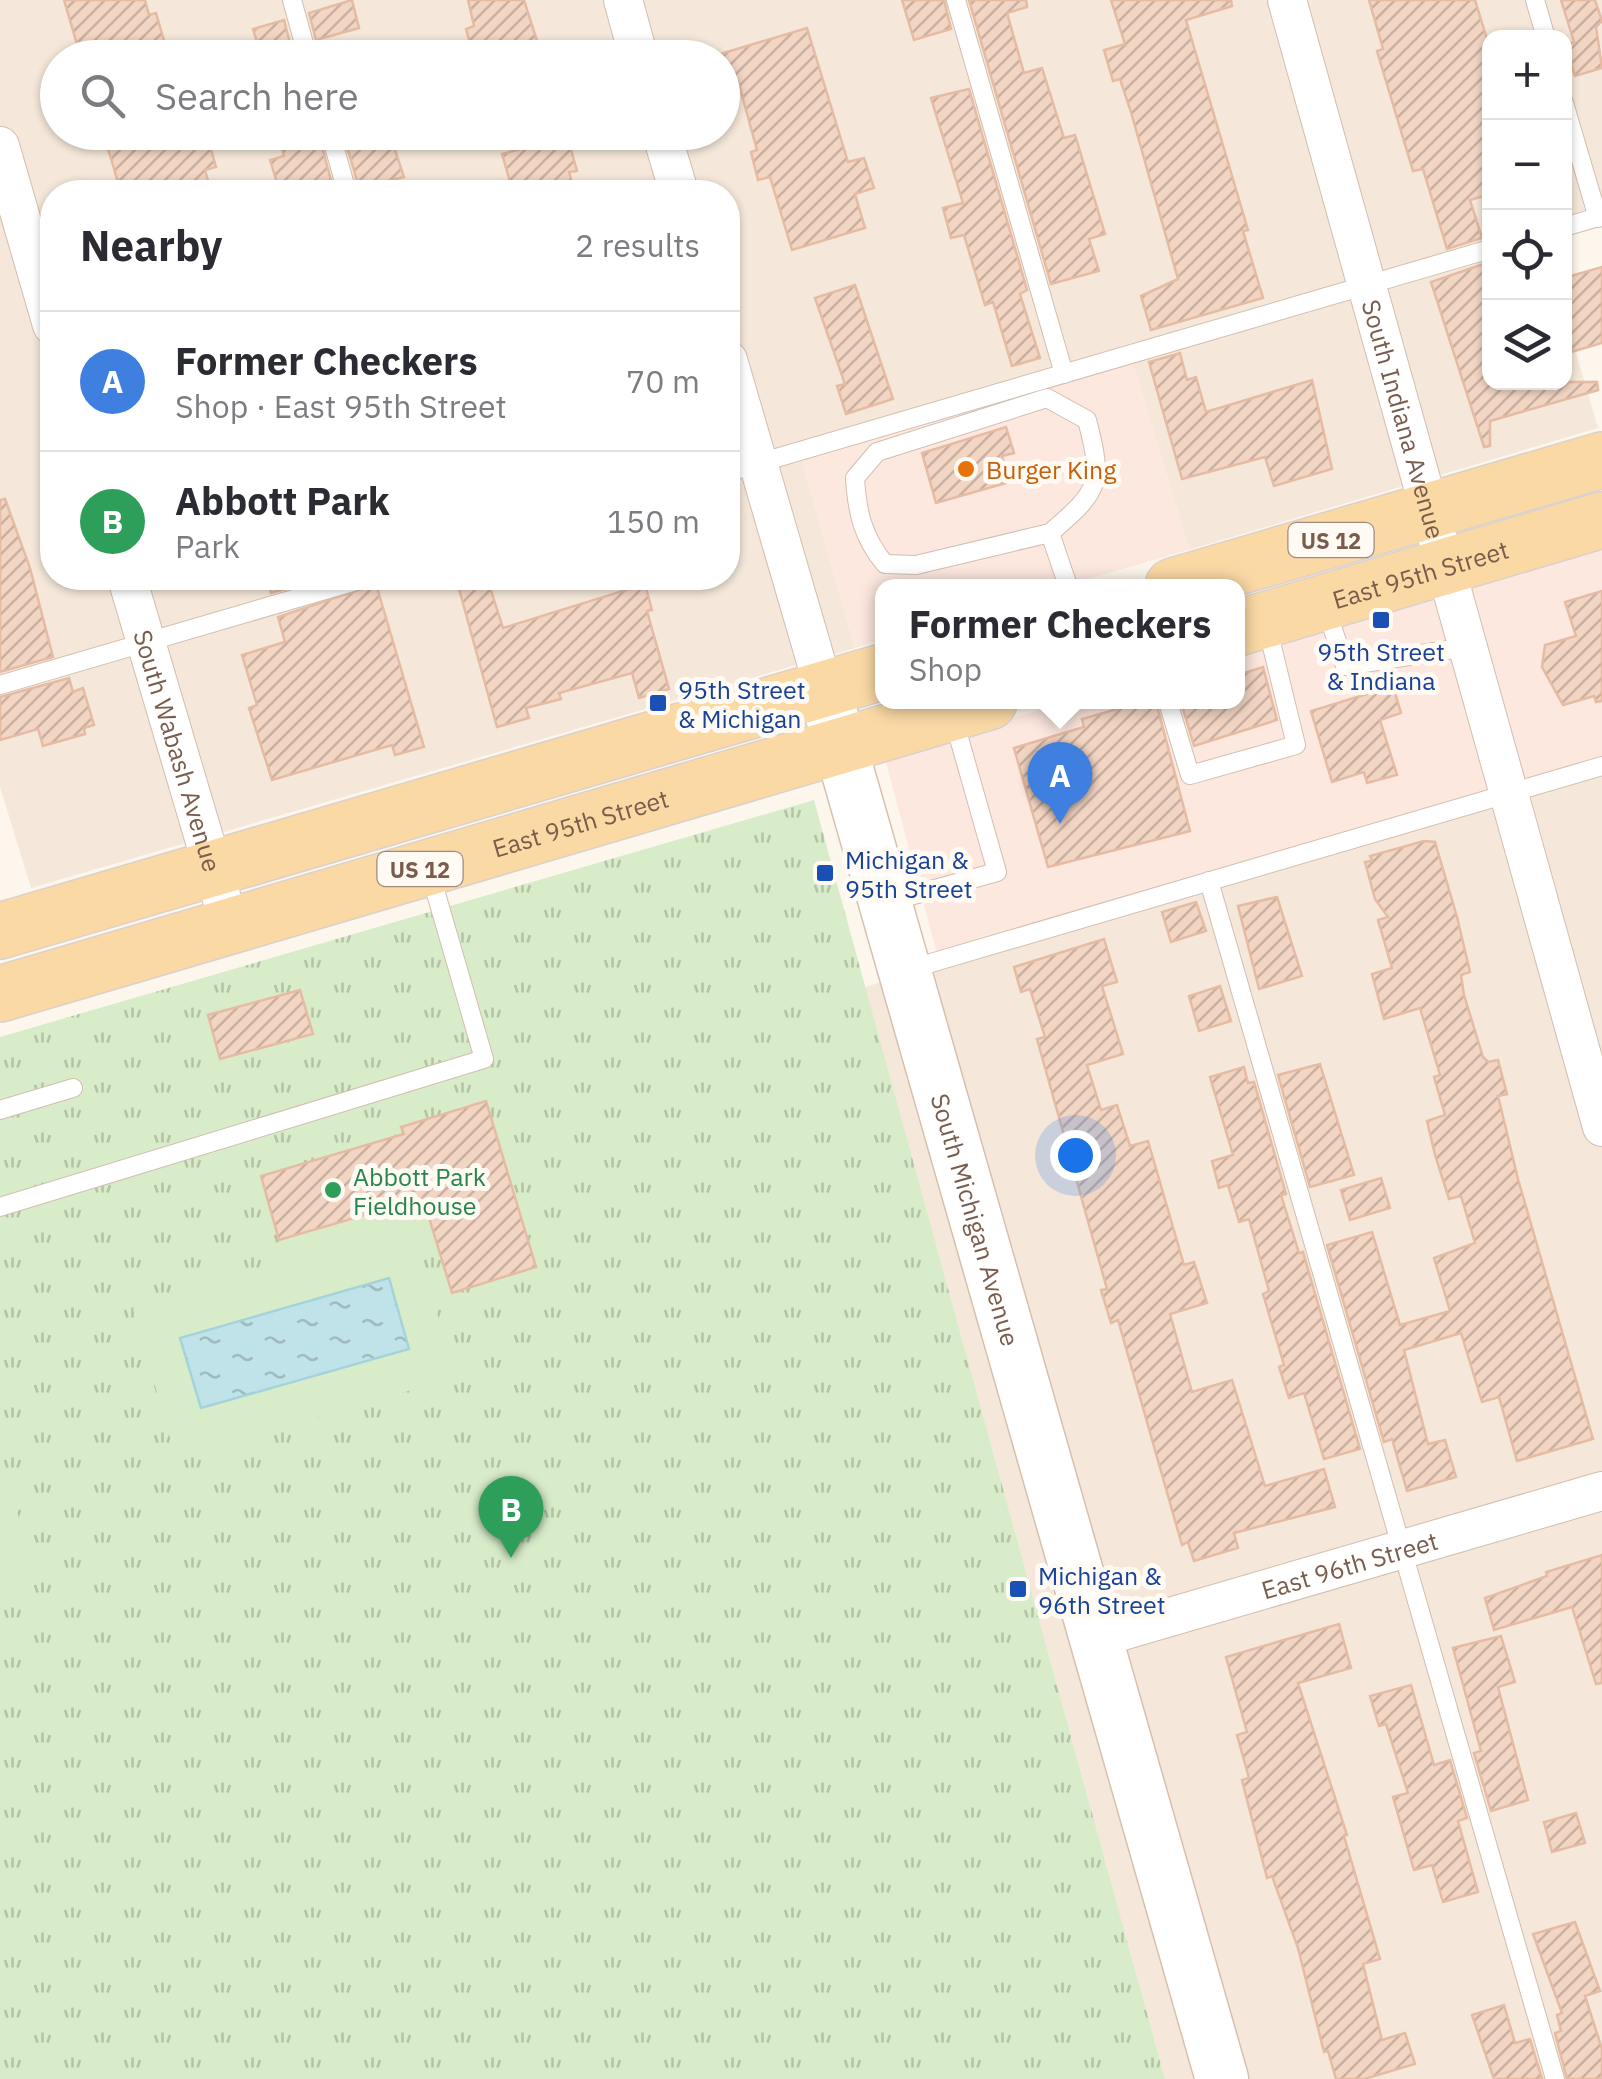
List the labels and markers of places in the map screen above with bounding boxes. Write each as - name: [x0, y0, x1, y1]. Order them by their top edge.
- place label: Burger King: [986, 453, 1116, 486]
- marker: Burger King: [955, 458, 977, 480]
- marker: 95th Street & Indiana: [1370, 609, 1392, 631]
- place label: 95th Street & Indiana: [1317, 635, 1445, 697]
- place label: 95th Street & Michigan: [678, 673, 805, 735]
- marker: 95th Street & Michigan: [647, 692, 669, 714]
- pin: A: [1028, 742, 1092, 824]
- place label: Michigan & 95th Street: [845, 843, 972, 905]
- marker: Michigan & 95th Street: [814, 862, 836, 884]
- place label: Abbott Park Fieldhouse: [353, 1160, 486, 1222]
- marker: Abbott Park Fieldhouse: [322, 1179, 344, 1201]
- pin: B: [478, 1476, 544, 1558]
- place label: Michigan & 96th Street: [1038, 1559, 1165, 1621]
- marker: Michigan & 96th Street: [1007, 1578, 1029, 1600]

